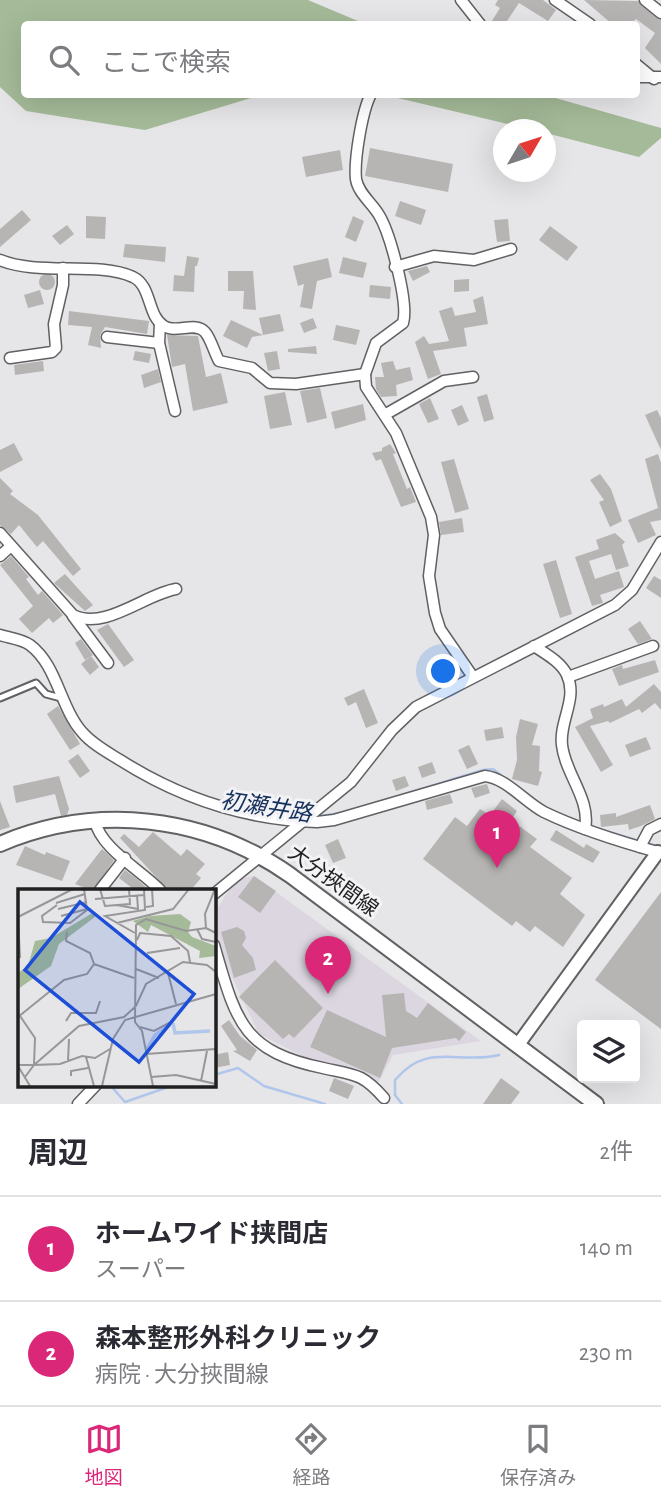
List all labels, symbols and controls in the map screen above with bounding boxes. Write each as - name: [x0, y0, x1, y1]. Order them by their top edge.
- search box: [21, 21, 640, 98]
- icon: search: [45, 41, 83, 79]
- text: ここで検索: [101, 50, 231, 76]
- north arrow: [493, 119, 556, 182]
- your location: [426, 654, 460, 688]
- water label: 初瀬井路: [219, 787, 316, 827]
- pin: 1: [474, 810, 520, 868]
- street label: 大分挾間線: [284, 841, 382, 920]
- inset map: [18, 889, 215, 1086]
- pin: 2: [305, 936, 351, 994]
- map controls: [577, 1020, 640, 1083]
- button: layers: [577, 1020, 640, 1083]
- text: 周辺: [28, 1139, 88, 1169]
- text: 2件: [600, 1141, 633, 1164]
- text: ホームワイド挟間店: [95, 1221, 328, 1247]
- text: 1: [47, 1237, 55, 1260]
- text: 140 m: [580, 1237, 633, 1260]
- text: スーパー: [95, 1259, 187, 1282]
- text: 森本整形外科クリニック: [95, 1326, 381, 1352]
- text: 2: [46, 1342, 56, 1365]
- text: 230 m: [579, 1342, 633, 1365]
- text: 病院 · 大分挾間線: [95, 1364, 269, 1387]
- tab: 地図: [85, 1420, 123, 1490]
- tab: 経路: [292, 1420, 330, 1490]
- tab: 保存済み: [500, 1420, 576, 1490]

